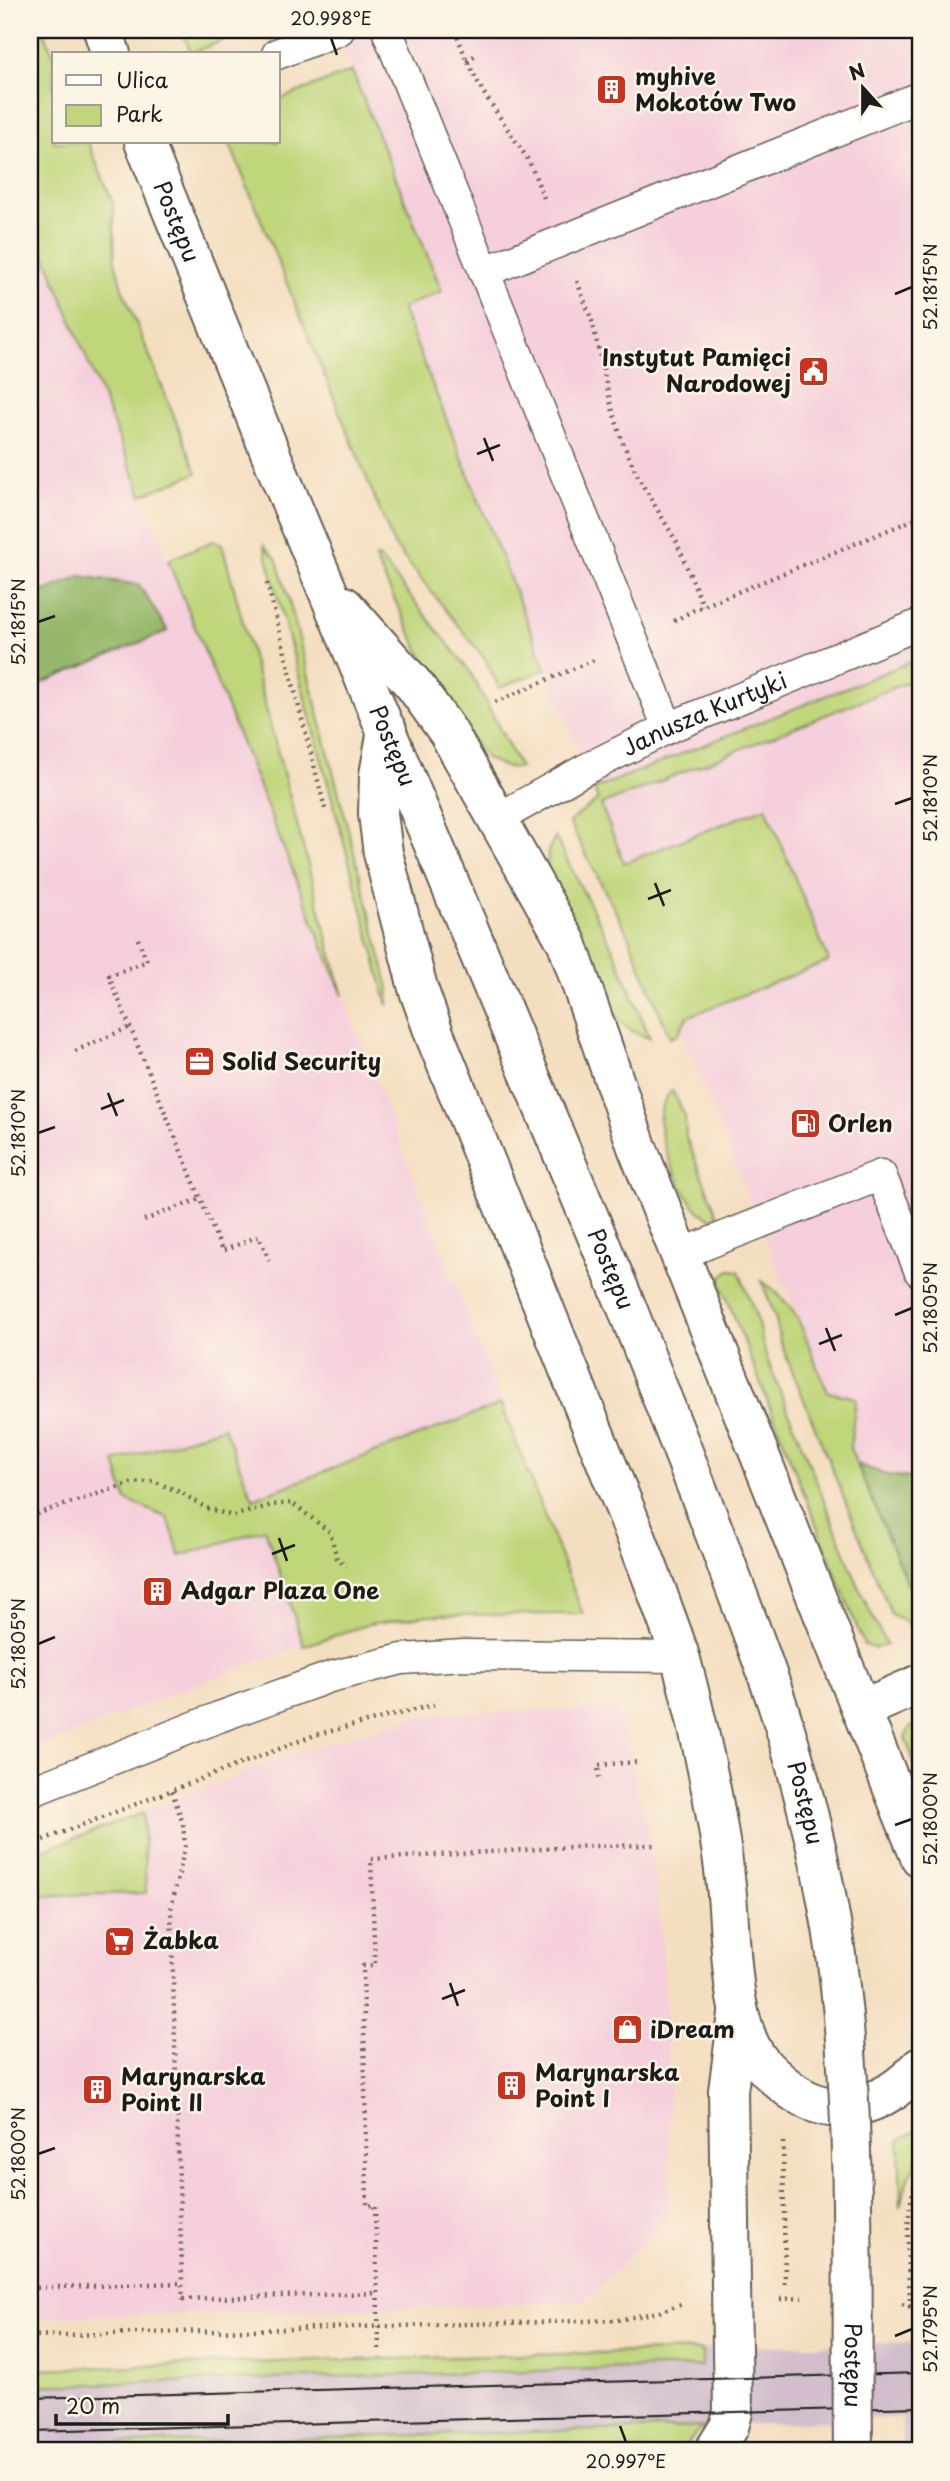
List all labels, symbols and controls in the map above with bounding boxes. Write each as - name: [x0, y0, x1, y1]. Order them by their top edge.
- text: 20.998°E: [290, 4, 372, 31]
- legend: [52, 52, 280, 144]
- north arrow: [828, 52, 898, 122]
- text: N: [845, 55, 869, 87]
- place label: myhive Mokotów Two: [635, 58, 796, 119]
- text: Ulica: [116, 63, 169, 95]
- building icon: myhive Mokotów Two: [595, 73, 629, 107]
- text: Park: [116, 97, 163, 129]
- street label: Postępu: [146, 175, 210, 267]
- text: 52.1815°N: [916, 243, 943, 331]
- place label: Instytut Pamięci Narodowej: [602, 339, 791, 400]
- public building icon: Instytut Pamięci Narodowej: [797, 354, 831, 388]
- text: 52.1815°N: [4, 578, 31, 666]
- street label: Janusza Kurtyki: [616, 662, 792, 764]
- street label: Postępu: [361, 699, 426, 791]
- text: 52.1810°N: [916, 754, 943, 842]
- place label: Solid Security: [222, 1043, 381, 1078]
- office icon: Solid Security: [182, 1045, 216, 1079]
- text: 52.1810°N: [4, 1089, 31, 1177]
- place label: Orlen: [828, 1105, 893, 1140]
- fuel station icon: Orlen: [788, 1107, 822, 1141]
- street label: Postępu: [580, 1223, 645, 1315]
- text: 52.1805°N: [916, 1262, 943, 1354]
- place label: Adgar Plaza One: [181, 1572, 379, 1607]
- building icon: Adgar Plaza One: [141, 1574, 175, 1608]
- text: 52.1805°N: [4, 1598, 31, 1690]
- street label: Postępu: [779, 1757, 834, 1848]
- text: 52.1800°N: [916, 1772, 943, 1866]
- place label: Żabka: [143, 1922, 219, 1957]
- supermarket icon: Żabka: [103, 1924, 137, 1958]
- place label: iDream: [650, 2011, 735, 2046]
- shop icon: iDream: [610, 2013, 644, 2047]
- place label: Marynarska Point I: [535, 2054, 680, 2115]
- place label: Marynarska Point II: [121, 2058, 266, 2119]
- building icon: Marynarska Point I: [495, 2069, 529, 2103]
- building icon: Marynarska Point II: [81, 2073, 115, 2107]
- text: 52.1800°N: [4, 2107, 31, 2201]
- text: 52.1795°N: [916, 2285, 943, 2373]
- street label: Postępu: [837, 2323, 872, 2408]
- scale bar: [56, 2383, 228, 2427]
- text: 20 m: [66, 2389, 120, 2421]
- text: 20.997°E: [586, 2447, 666, 2474]

